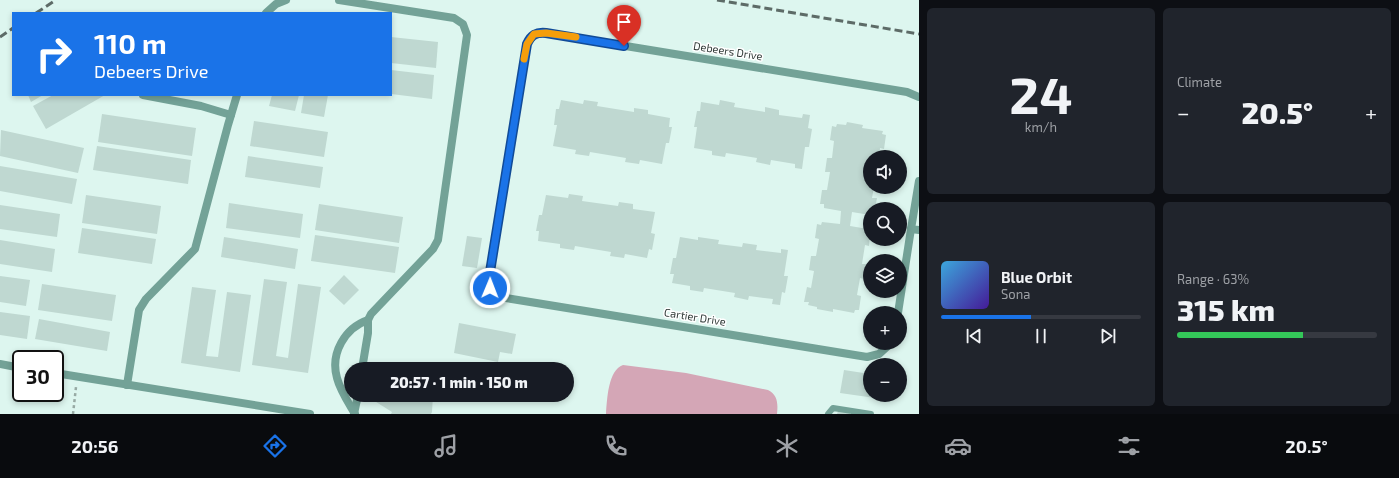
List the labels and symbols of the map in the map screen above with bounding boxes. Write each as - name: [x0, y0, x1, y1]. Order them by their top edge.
- pin: [607, 5, 641, 46]
- street label: Debeers Drive: [693, 39, 764, 62]
- position arrow: [469, 267, 511, 309]
- street label: Cartier Drive: [663, 305, 727, 328]
- speed limit sign: 30: [12, 350, 64, 402]

